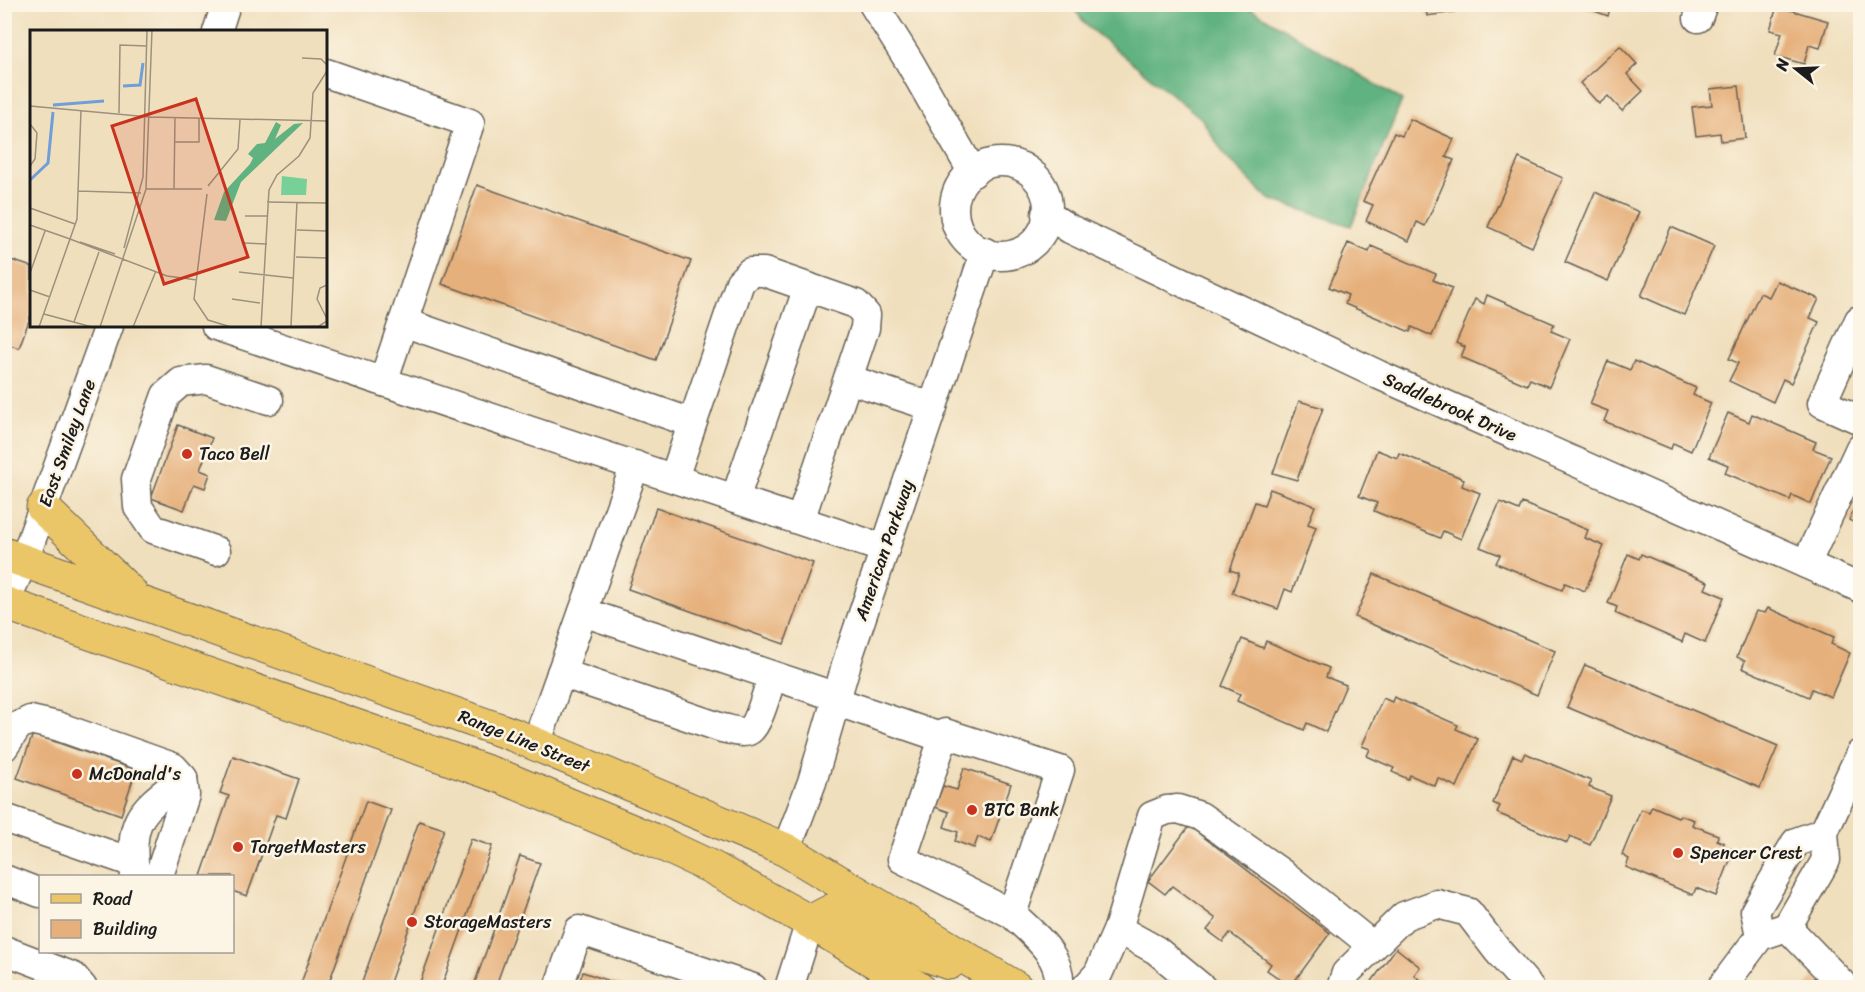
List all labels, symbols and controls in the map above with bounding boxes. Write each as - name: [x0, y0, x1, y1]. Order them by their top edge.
- inset map: [30, 30, 327, 327]
- north arrow: [1766, 39, 1826, 99]
- text: N: [1766, 54, 1798, 75]
- street label: Saddlebrook Drive: [1378, 363, 1522, 451]
- street label: East Smiley Lane: [29, 374, 105, 512]
- place label: Taco Bell: [199, 438, 271, 470]
- marker: Taco Bell: [180, 447, 194, 461]
- street label: American Parkway: [845, 475, 923, 626]
- street label: Range Line Street: [453, 700, 595, 782]
- place label: McDonald's: [89, 758, 182, 790]
- marker: McDonald's: [70, 767, 84, 781]
- place label: BTC Bank: [984, 794, 1060, 826]
- marker: BTC Bank: [965, 803, 979, 817]
- place label: TargetMasters: [250, 831, 367, 863]
- place label: Spencer Crest: [1690, 837, 1803, 869]
- marker: TargetMasters: [231, 840, 245, 854]
- marker: Spencer Crest: [1671, 846, 1685, 860]
- legend: [39, 875, 234, 953]
- text: Road: [93, 883, 133, 915]
- place label: StorageMasters: [424, 906, 552, 938]
- text: Building: [93, 913, 157, 945]
- marker: StorageMasters: [405, 915, 419, 929]

